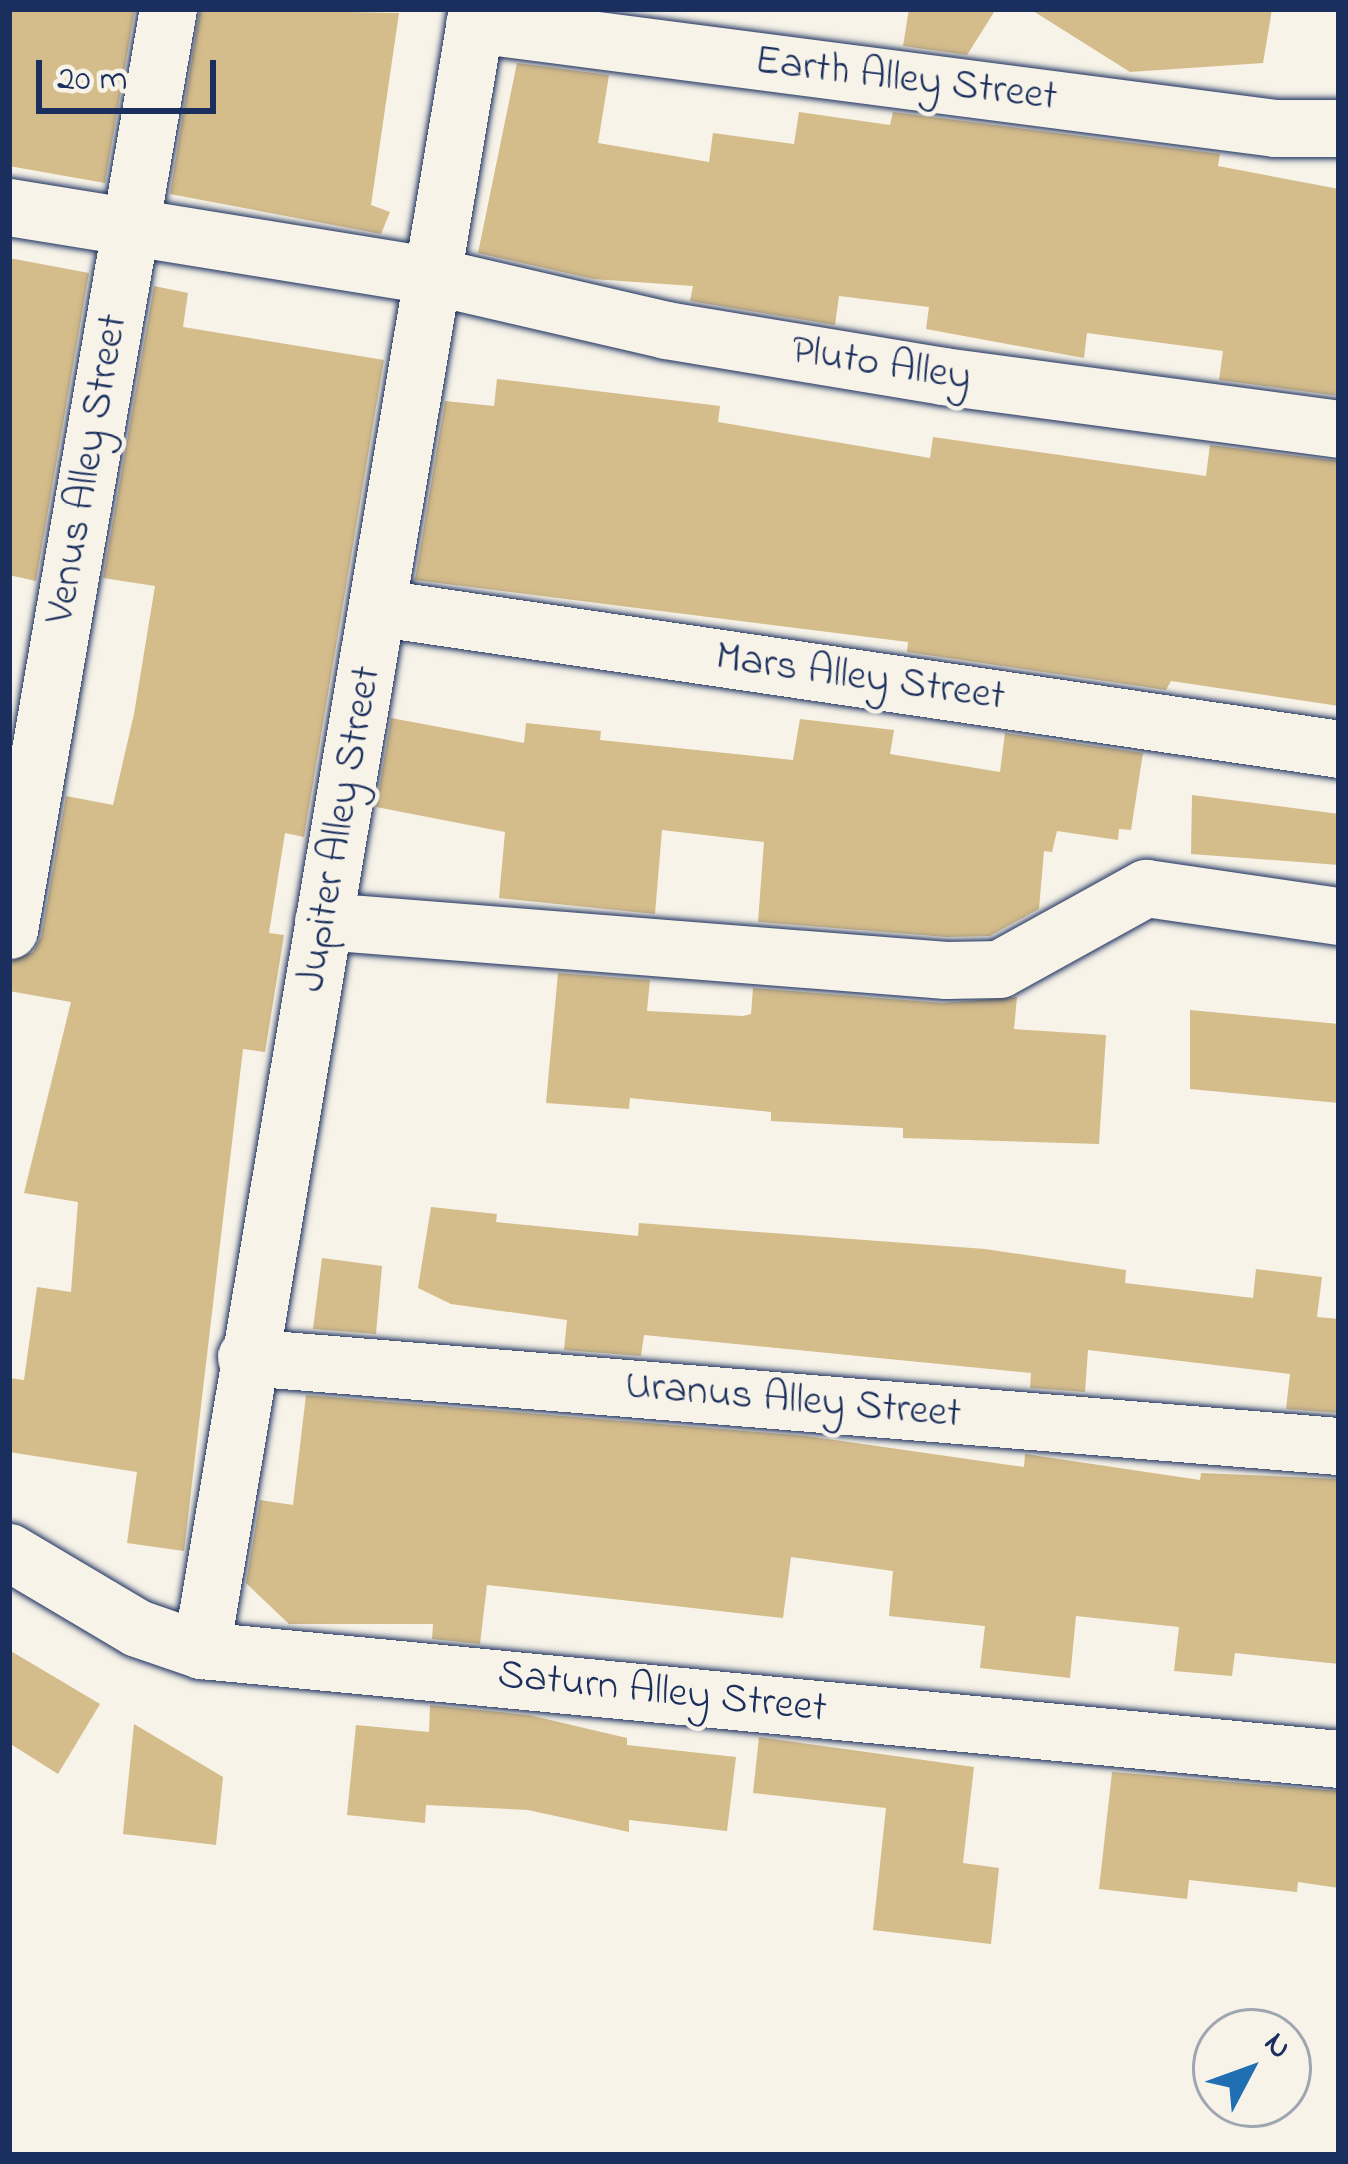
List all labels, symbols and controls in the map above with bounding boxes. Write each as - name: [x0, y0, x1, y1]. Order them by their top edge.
- scale bar: [42, 36, 222, 110]
- street label: Earth Alley Street: [752, 36, 1060, 124]
- text: 20 m: [57, 54, 127, 107]
- street label: Venus Alley Street: [36, 310, 140, 628]
- street label: Pluto Alley: [787, 326, 975, 404]
- street label: Mars Alley Street: [712, 633, 1008, 723]
- street label: Jupiter Alley Street: [287, 662, 393, 996]
- street label: Uranus Alley Street: [623, 1361, 963, 1441]
- street label: Saturn Alley Street: [495, 1651, 829, 1735]
- north arrow: [1192, 2008, 1312, 2128]
- text: N: [1251, 2022, 1302, 2071]

